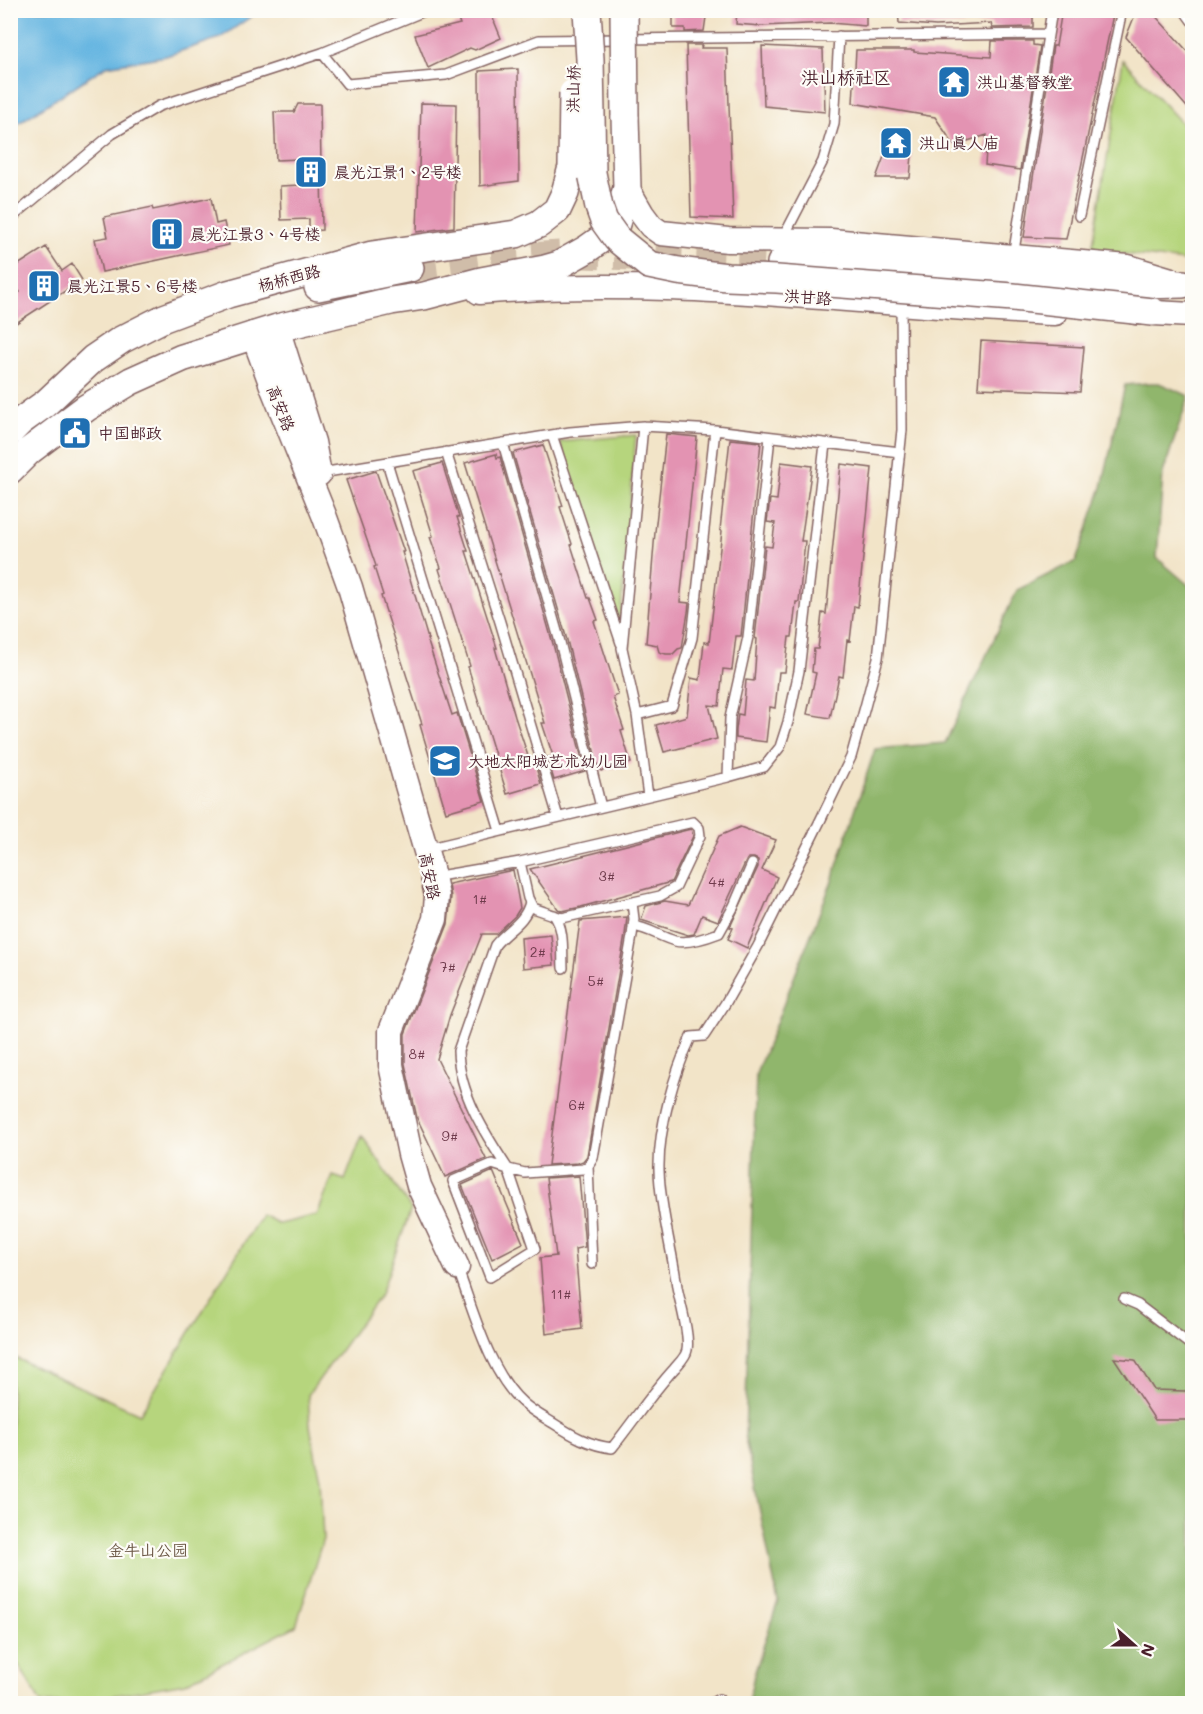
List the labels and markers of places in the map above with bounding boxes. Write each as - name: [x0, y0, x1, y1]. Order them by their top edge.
- temple icon: 洪山基督教堂: [936, 64, 972, 100]
- place label: 洪山基督教堂: [977, 71, 1073, 92]
- temple icon: 洪山真人庙: [878, 125, 914, 161]
- place label: 洪山真人庙: [919, 132, 999, 153]
- building icon: 晨光江景1、2号楼: [293, 154, 329, 190]
- place label: 晨光江景1、2号楼: [334, 161, 462, 182]
- building icon: 晨光江景3、4号楼: [149, 216, 185, 252]
- place label: 晨光江景3、4号楼: [190, 223, 321, 244]
- building icon: 晨光江景5、6号楼: [26, 268, 62, 304]
- place label: 晨光江景5、6号楼: [67, 275, 198, 296]
- public building icon: 中国邮政: [57, 415, 93, 451]
- place label: 中国邮政: [98, 422, 162, 443]
- school or university icon: 大地太阳城艺术幼儿园: [427, 743, 463, 779]
- place label: 大地太阳城艺术幼儿园: [468, 750, 628, 771]

